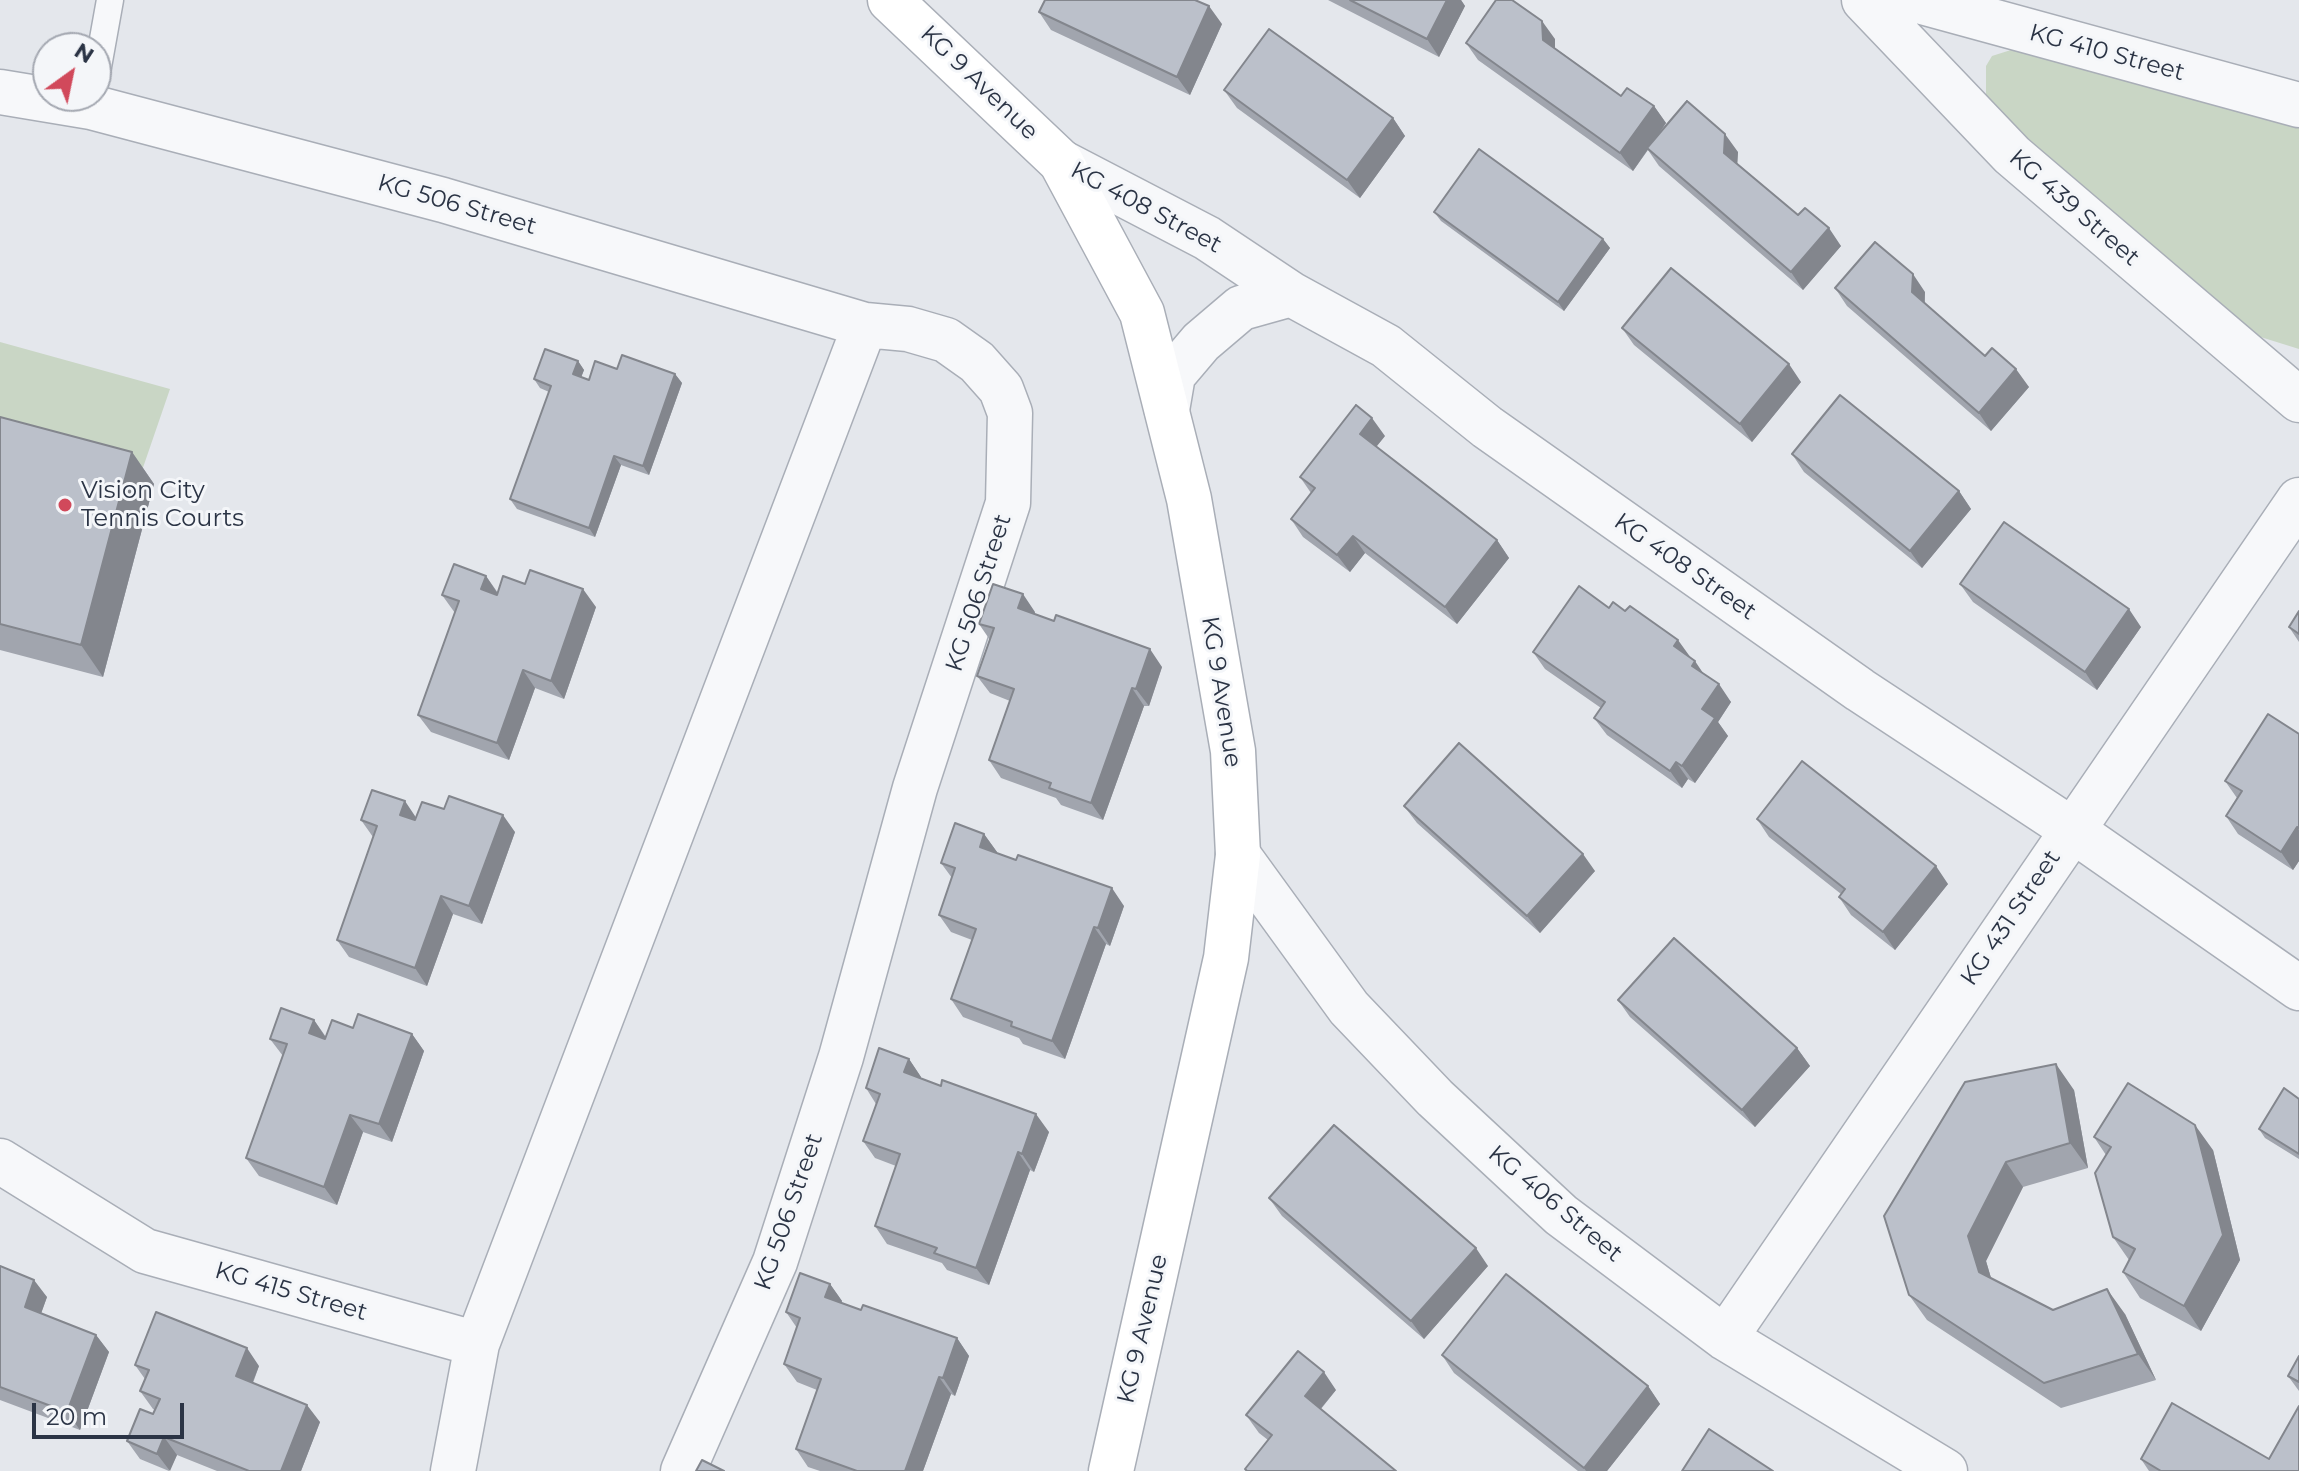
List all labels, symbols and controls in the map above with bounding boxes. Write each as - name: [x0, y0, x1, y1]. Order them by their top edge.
- street label: KG 410 Street: [2026, 18, 2188, 88]
- street label: KG 9 Avenue: [914, 20, 1044, 146]
- north arrow: [32, 32, 112, 112]
- text: N: [69, 37, 99, 69]
- street label: KG 439 Street: [2003, 144, 2145, 272]
- street label: KG 408 Street: [1066, 156, 1226, 260]
- street label: KG 506 Street: [374, 169, 540, 241]
- place label: Vision City Tennis Courts: [81, 477, 244, 533]
- marker: Vision City Tennis Courts: [56, 496, 74, 514]
- street label: KG 408 Street: [1608, 507, 1762, 627]
- street label: KG 506 Street: [940, 511, 1018, 675]
- street label: KG 9 Avenue: [1195, 614, 1247, 770]
- street label: KG 431 Street: [1955, 845, 2067, 991]
- street label: KG 506 Street: [749, 1130, 829, 1294]
- street label: KG 406 Street: [1482, 1140, 1628, 1268]
- street label: KG 9 Avenue: [1112, 1251, 1174, 1407]
- street label: KG 415 Street: [211, 1256, 371, 1328]
- scale bar: [36, 1387, 188, 1437]
- text: 20 m: [46, 1402, 107, 1431]

